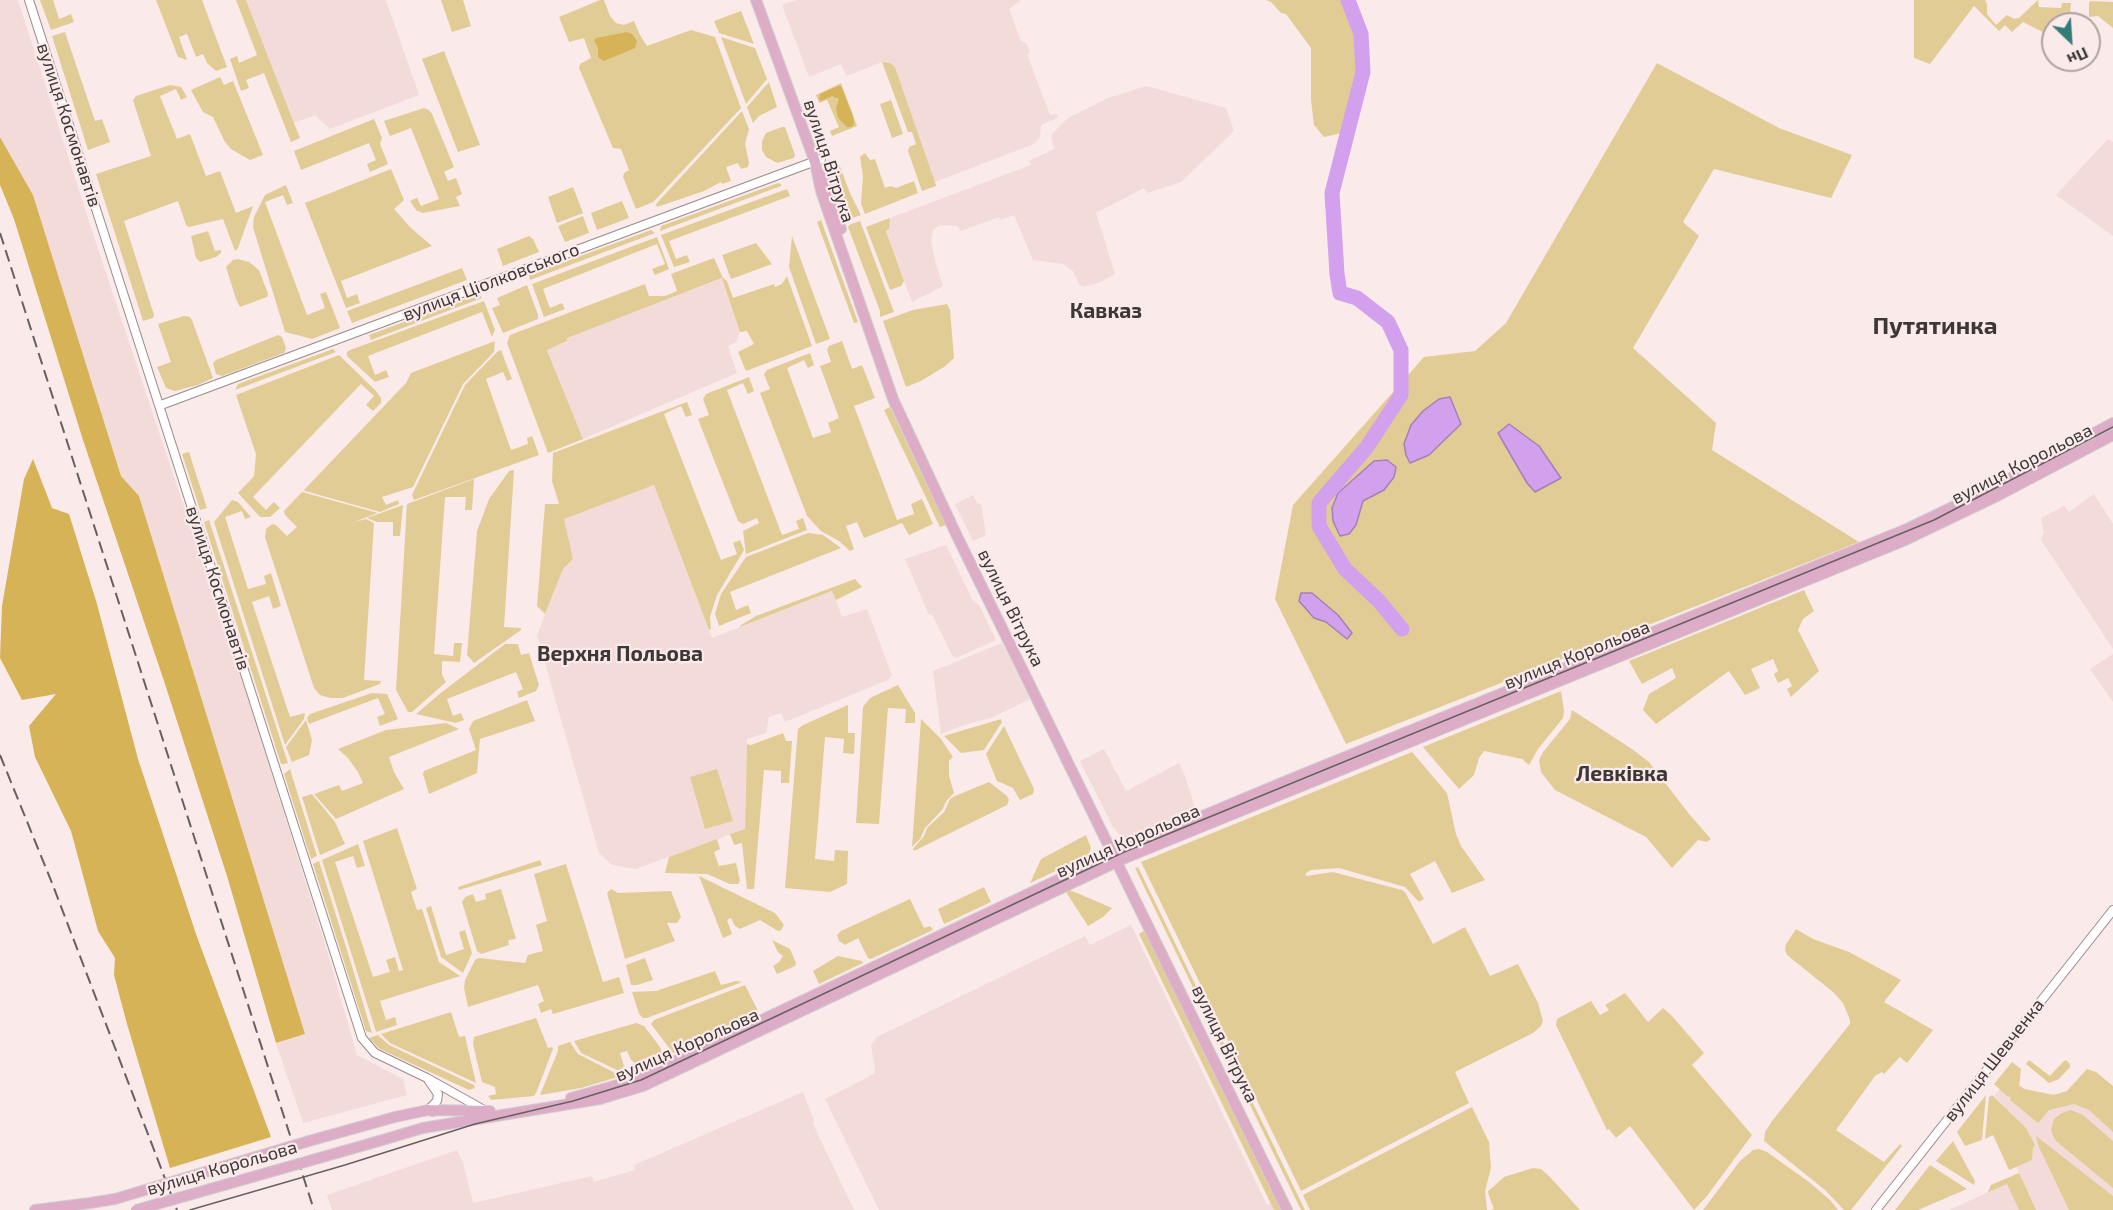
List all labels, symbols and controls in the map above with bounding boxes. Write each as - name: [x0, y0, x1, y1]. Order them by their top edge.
- north arrow: [2041, 12, 2101, 72]
- street label: вулиця Космонавтів: [32, 40, 106, 210]
- text: Пн: [2065, 44, 2091, 70]
- street label: вулиця Вітрука: [799, 97, 859, 225]
- street label: вулиця Ціолковського: [400, 238, 582, 326]
- district label: Кавказ: [1070, 298, 1142, 324]
- district label: Путятинка: [1873, 312, 1997, 340]
- street label: вулиця Корольова: [1948, 419, 2096, 509]
- street label: вулиця Космонавтів: [181, 503, 255, 673]
- street label: вулиця Вітрука: [973, 546, 1049, 670]
- street label: вулиця Корольова: [1501, 616, 1653, 694]
- district label: Верхня Польова: [537, 641, 703, 667]
- district label: Левківка: [1576, 761, 1668, 787]
- street label: вулиця Корольова: [1053, 800, 1203, 882]
- street label: вулиця Вітрука: [1187, 982, 1263, 1106]
- street label: вулиця Шевченка: [1939, 994, 2049, 1126]
- street label: вулиця Корольова: [612, 1004, 762, 1086]
- street label: вулиця Корольова: [144, 1136, 300, 1200]

